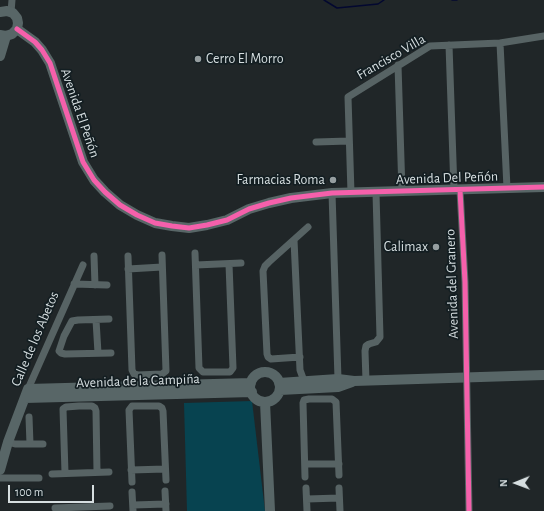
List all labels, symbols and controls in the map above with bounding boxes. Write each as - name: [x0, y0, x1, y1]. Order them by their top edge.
- street label: Francisco Villa: [354, 31, 428, 83]
- place label: Cerro El Morro: [206, 51, 284, 67]
- marker: Cerro El Morro: [193, 54, 203, 64]
- street label: Avenida El Peñón: [57, 66, 103, 160]
- street label: Avenida Del Peñón: [396, 168, 498, 188]
- place label: Farmacias Roma: [236, 172, 325, 188]
- marker: Farmacias Roma: [328, 175, 338, 185]
- street label: Avenida del Granero: [442, 229, 462, 339]
- place label: Calimax: [384, 239, 428, 255]
- marker: Calimax: [431, 242, 441, 252]
- street label: Calle de los Abetos: [7, 289, 63, 389]
- street label: Avenida de la Campiña: [76, 370, 200, 392]
- north arrow: [496, 463, 536, 503]
- scale bar: [10, 477, 96, 503]
- text: N: [498, 479, 509, 487]
- text: 100 m: [15, 486, 43, 498]

